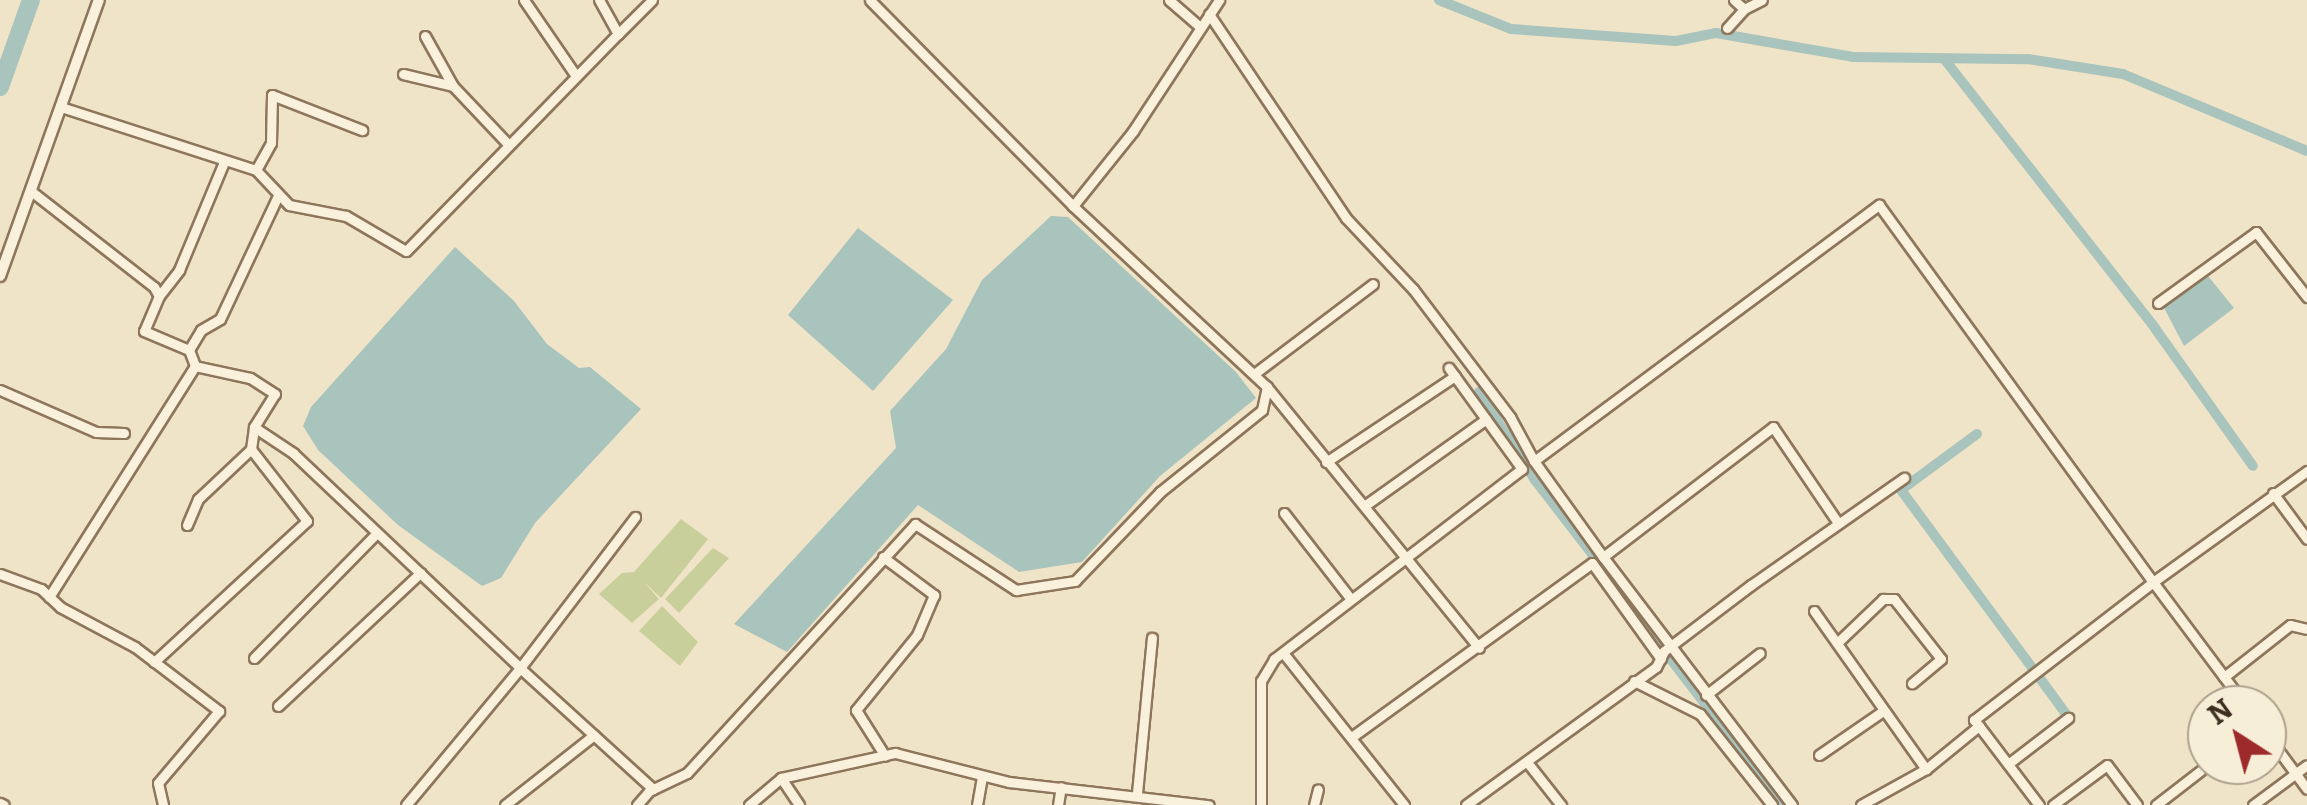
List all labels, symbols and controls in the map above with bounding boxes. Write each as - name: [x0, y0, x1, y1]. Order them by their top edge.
- north arrow: [2187, 685, 2287, 785]
- text: N: [2202, 692, 2239, 732]

